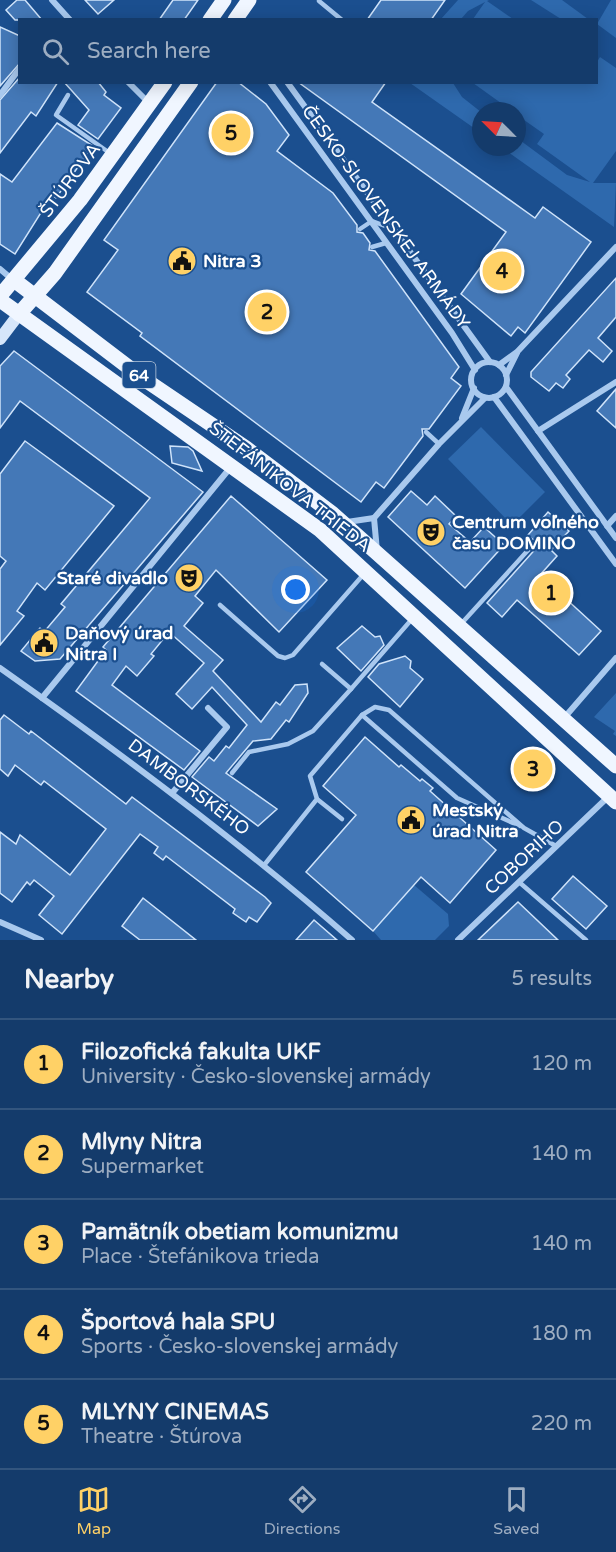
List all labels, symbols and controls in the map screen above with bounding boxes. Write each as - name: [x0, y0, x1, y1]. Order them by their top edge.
- search box: [18, 18, 598, 84]
- icon: search: [39, 35, 72, 68]
- text: Search here: [87, 38, 211, 64]
- street label: ČESKO-SLOVENSKEJ ARMÁDY: [297, 101, 475, 334]
- north arrow: [472, 102, 526, 156]
- pin: 5: [212, 110, 250, 156]
- street label: ŠTÚROVA: [35, 139, 105, 221]
- public building icon: Nitra 3: [166, 245, 198, 277]
- pin: 4: [482, 248, 522, 294]
- place label: Nitra 3: [203, 250, 262, 272]
- pin: 2: [248, 290, 286, 334]
- road number: 64: [122, 362, 156, 388]
- street label: ŠTEFÁNIKOVA TRIEDA: [205, 417, 375, 557]
- place label: Centrum voľného času DOMINO: [452, 511, 599, 554]
- theatre icon: Centrum voľného času DOMINO: [415, 516, 447, 548]
- theatre icon: Staré divadlo: [173, 562, 205, 594]
- place label: Staré divadlo: [57, 567, 168, 589]
- pin: 1: [532, 570, 570, 616]
- your location: [281, 575, 310, 604]
- place label: Daňový úrad Nitra I: [65, 622, 173, 665]
- public building icon: Daňový úrad Nitra I: [28, 627, 60, 659]
- street label: DAMBORSKÉHO: [124, 734, 254, 840]
- pin: 3: [514, 746, 552, 792]
- place label: Mestský úrad Nitra: [432, 799, 519, 842]
- public building icon: Mestský úrad Nitra: [395, 804, 427, 836]
- street label: COBORIHO: [480, 815, 568, 899]
- text: Nearby: [24, 964, 114, 995]
- text: 5 results: [512, 967, 592, 991]
- text: Filozofická fakulta UKF: [81, 1039, 321, 1065]
- text: 1: [37, 1052, 50, 1076]
- text: 120 m: [531, 1052, 592, 1076]
- text: University · Česko-slovenskej armády: [81, 1065, 431, 1089]
- text: Mlyny Nitra: [81, 1129, 202, 1155]
- text: 2: [37, 1142, 50, 1166]
- text: 140 m: [531, 1142, 592, 1166]
- text: Supermarket: [81, 1155, 204, 1179]
- text: Pamätník obetiam komunizmu: [81, 1219, 399, 1245]
- text: 3: [37, 1232, 50, 1256]
- text: 140 m: [531, 1232, 592, 1256]
- text: Place · Štefánikova trieda: [81, 1245, 320, 1269]
- text: Športová hala SPU: [81, 1309, 275, 1335]
- text: 4: [37, 1322, 50, 1346]
- text: 180 m: [531, 1322, 592, 1346]
- text: Sports · Česko-slovenskej armády: [81, 1335, 398, 1359]
- text: MLYNY CINEMAS: [81, 1399, 269, 1425]
- text: 5: [37, 1412, 50, 1436]
- text: 220 m: [531, 1412, 592, 1436]
- text: Theatre · Štúrova: [81, 1425, 242, 1449]
- tab: Map: [76, 1483, 111, 1539]
- tab: Directions: [264, 1483, 340, 1539]
- tab: Saved: [493, 1483, 540, 1539]

